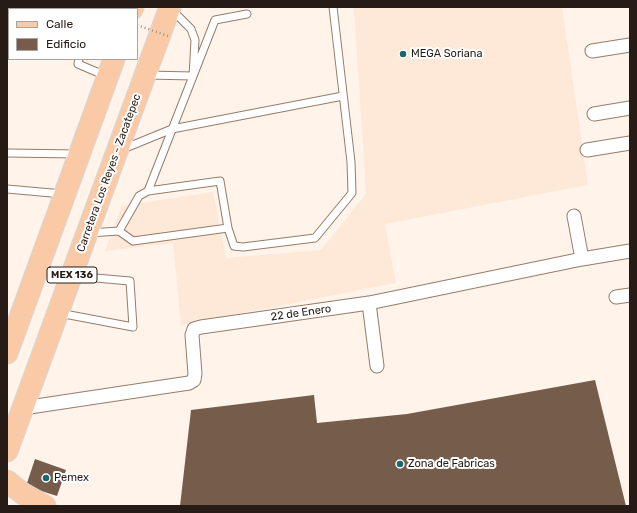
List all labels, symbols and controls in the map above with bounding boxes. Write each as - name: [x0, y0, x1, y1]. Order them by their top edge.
- legend: [8, 8, 138, 60]
- text: Calle: [46, 17, 73, 31]
- text: Edificio: [46, 37, 86, 51]
- place label: MEGA Soriana: [411, 47, 483, 61]
- marker: MEGA Soriana: [398, 49, 408, 59]
- street label: Carretera Los Reyes - Zacatepec: [74, 92, 144, 254]
- road number: MEX 136: [47, 267, 97, 283]
- street label: 22 de Enero: [270, 302, 332, 324]
- place label: Zona de Fabricas: [408, 457, 495, 471]
- marker: Zona de Fabricas: [395, 459, 405, 469]
- place label: Pemex: [54, 471, 89, 485]
- marker: Pemex: [41, 473, 51, 483]

